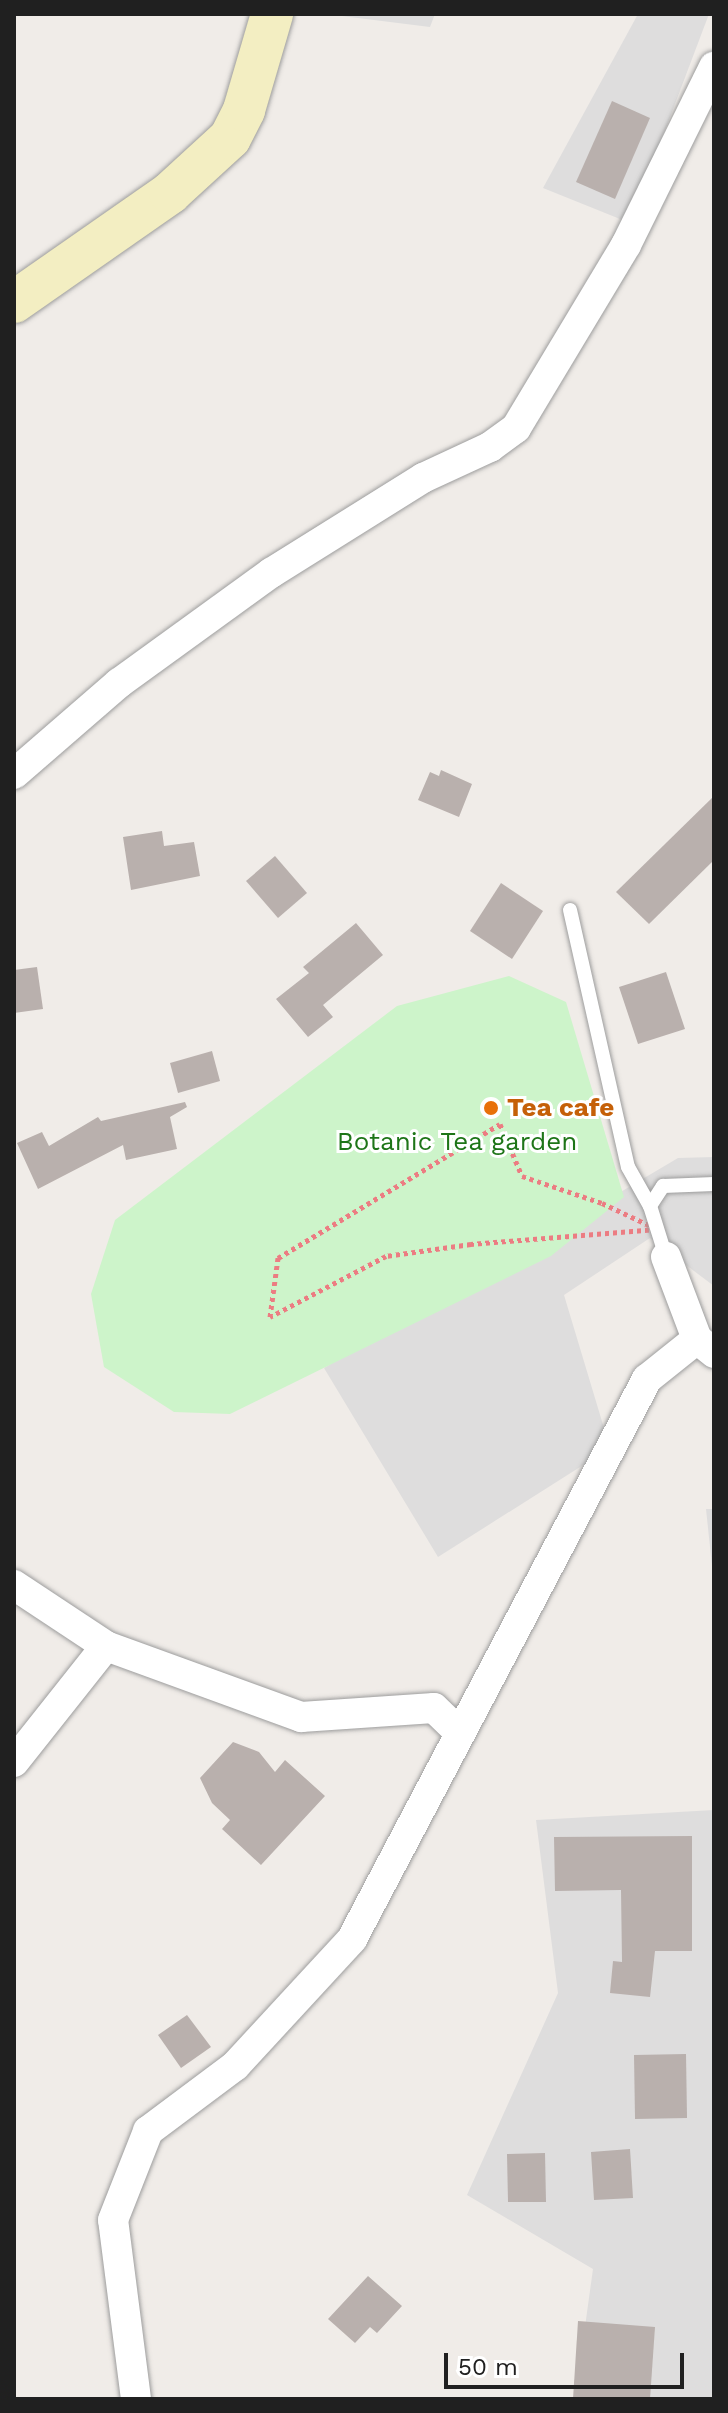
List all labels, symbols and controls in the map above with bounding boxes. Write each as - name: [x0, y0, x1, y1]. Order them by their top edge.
- place label: Tea cafe: [507, 1092, 615, 1124]
- marker: Tea cafe: [482, 1099, 500, 1117]
- park label: Botanic Tea garden: [336, 1126, 578, 1158]
- scale bar: [448, 2337, 688, 2387]
- text: 50 m: [458, 2353, 518, 2381]

